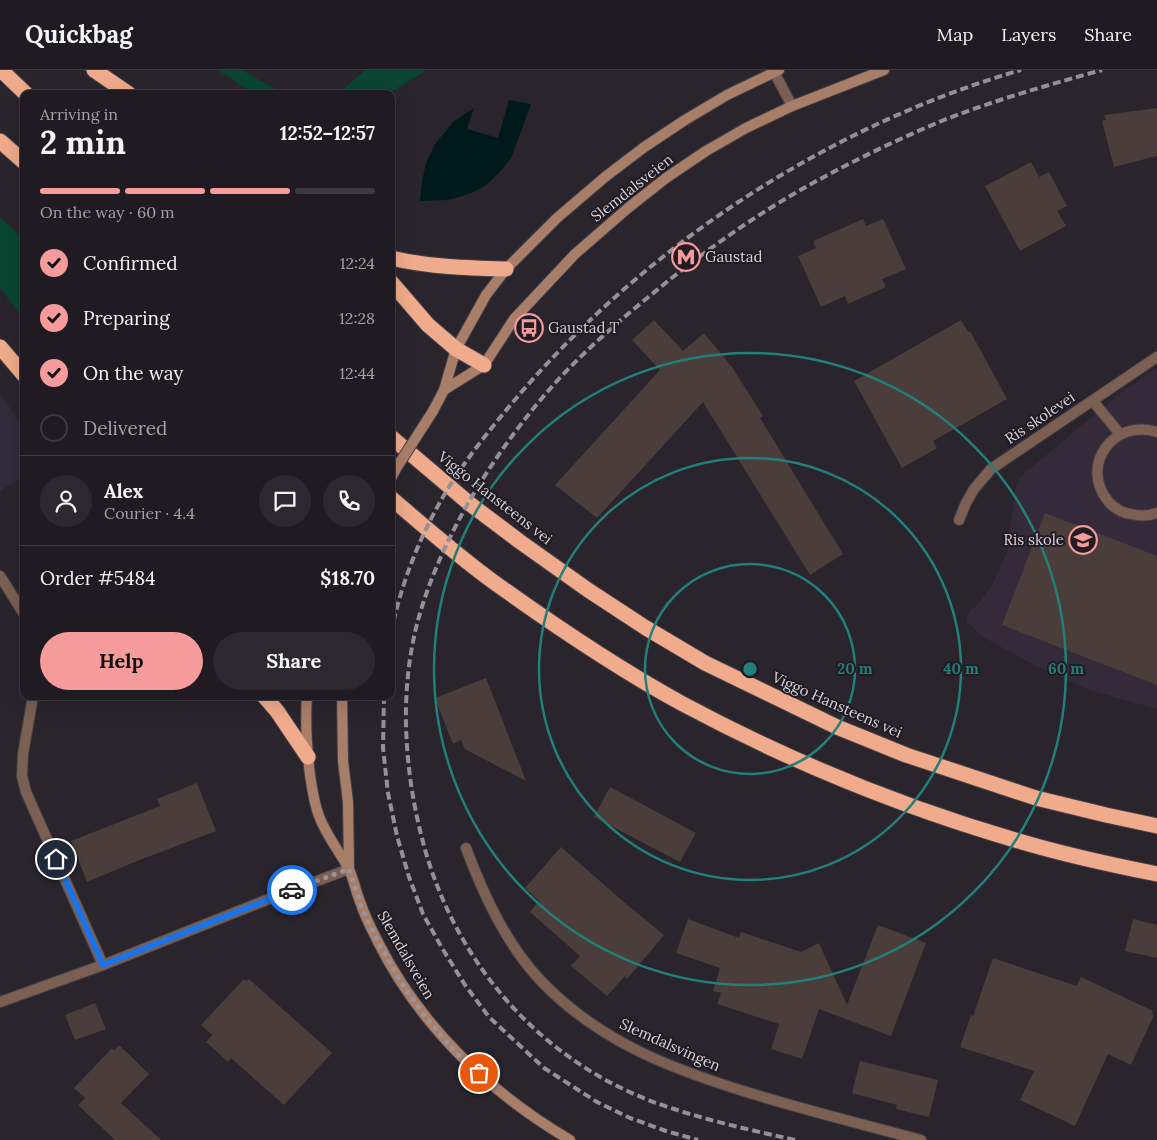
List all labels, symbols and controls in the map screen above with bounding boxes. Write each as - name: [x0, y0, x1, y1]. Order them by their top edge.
- text: Quickbag: [25, 19, 133, 50]
- text: Map: [937, 23, 973, 46]
- text: Layers: [1001, 23, 1056, 46]
- text: Share: [1084, 23, 1132, 46]
- text: Arriving in: [40, 104, 118, 124]
- text: 12:52–12:57: [280, 121, 375, 145]
- text: 2 min: [40, 122, 126, 163]
- street label: Slemdalsveien: [587, 150, 677, 226]
- text: On the way · 60 m: [40, 202, 175, 222]
- metro station icon: Gaustad: [671, 242, 701, 272]
- place label: Gaustad: [705, 247, 763, 266]
- icon: check: [40, 249, 68, 277]
- text: Confirmed: [83, 251, 178, 275]
- text: 12:24: [340, 253, 375, 273]
- icon: check: [40, 304, 68, 332]
- text: Preparing: [83, 306, 170, 330]
- text: 12:28: [339, 308, 375, 328]
- bus stop icon: Gaustad T: [514, 313, 544, 343]
- place label: Gaustad T: [548, 318, 619, 337]
- icon: check: [40, 359, 68, 387]
- text: On the way: [83, 361, 183, 385]
- text: 12:44: [339, 363, 375, 383]
- street label: Ris skolevei: [1001, 387, 1078, 448]
- text: Delivered: [83, 416, 167, 440]
- street label: Viggo Hansteens vei: [433, 446, 556, 548]
- button: person: [40, 475, 92, 527]
- button: chat: [259, 475, 311, 527]
- button: phone: [323, 475, 375, 527]
- text: Alex: [104, 479, 143, 503]
- text: Courier · 4.4: [104, 503, 195, 523]
- school or university icon: Ris skole: [1068, 525, 1098, 555]
- place label: Ris skole: [1004, 530, 1064, 549]
- text: Order #5484: [40, 566, 155, 590]
- text: $18.70: [320, 566, 375, 590]
- button: Help: [40, 632, 203, 690]
- button: Share: [213, 632, 375, 690]
- text: 20 m: [837, 659, 873, 678]
- text: 40 m: [943, 659, 979, 678]
- text: 60 m: [1048, 659, 1084, 678]
- centre of rings: [741, 660, 759, 678]
- street label: Viggo Hansteens vei: [768, 667, 905, 742]
- pin: [35, 838, 77, 880]
- icon: home: [42, 845, 70, 873]
- courier: [267, 865, 317, 915]
- icon: car: [278, 876, 306, 904]
- street label: Slemdalsveien: [373, 907, 439, 1002]
- street label: Slemdalsvingen: [617, 1014, 723, 1075]
- pin: [458, 1052, 500, 1094]
- icon: bag: [465, 1059, 493, 1087]

